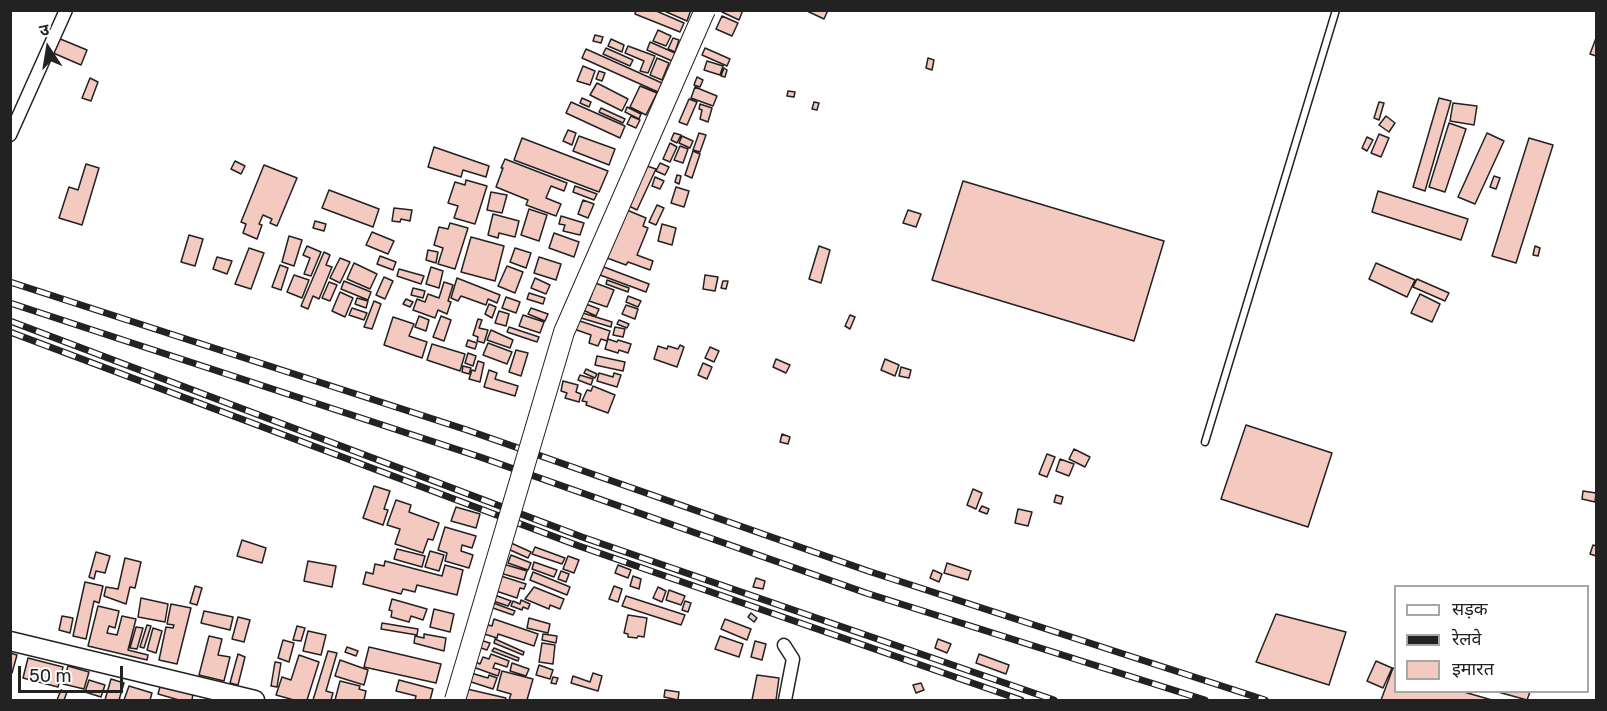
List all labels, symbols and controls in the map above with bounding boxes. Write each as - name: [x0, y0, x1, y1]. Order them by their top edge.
- north arrow: [18, 18, 78, 78]
- text: उ: [38, 20, 51, 40]
- legend: [1394, 585, 1589, 693]
- text: सड़क: [1452, 598, 1488, 620]
- text: रेलवे: [1452, 628, 1482, 650]
- scale bar: [21, 654, 126, 692]
- text: इमारत: [1452, 658, 1494, 680]
- text: 50 m: [29, 665, 72, 687]

